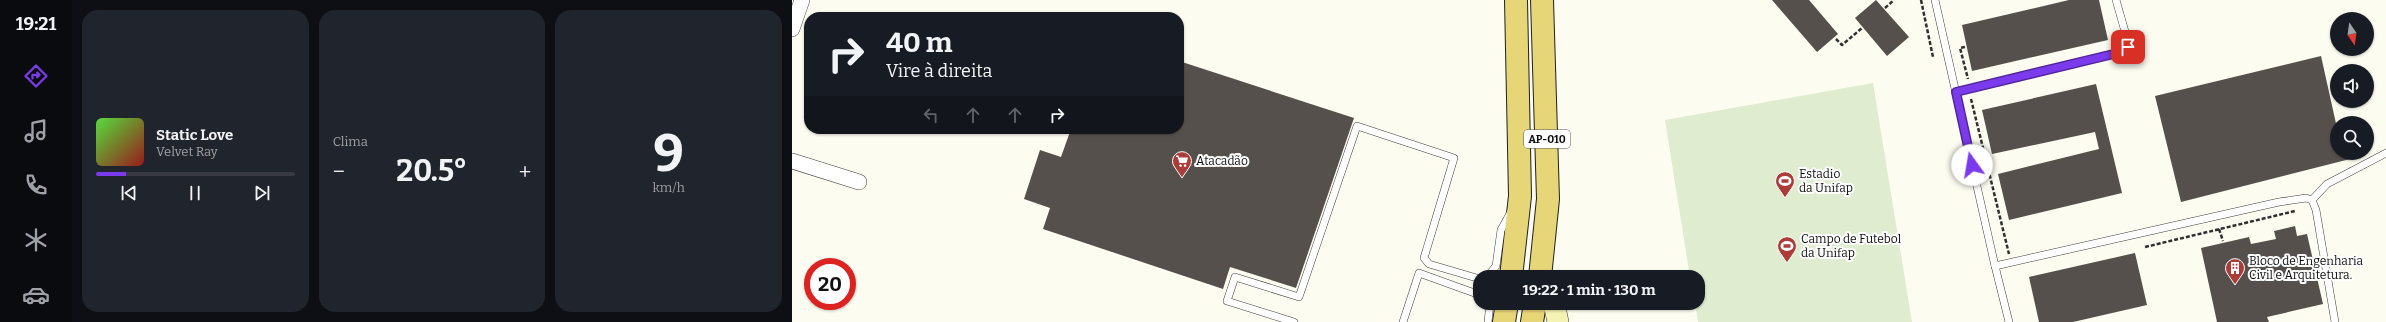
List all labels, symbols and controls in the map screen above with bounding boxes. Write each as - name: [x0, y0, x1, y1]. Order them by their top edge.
- north arrow: [2330, 12, 2374, 56]
- map controls: [2330, 12, 2374, 160]
- text: 19:21: [16, 13, 56, 35]
- text: 40 m: [886, 26, 953, 59]
- icon: right: [820, 28, 872, 80]
- pin: [2111, 30, 2145, 64]
- icon: arrive: [2117, 36, 2139, 58]
- text: Vire à direita: [886, 60, 992, 82]
- icon: directions: [22, 62, 50, 90]
- button: sound: [2330, 64, 2374, 108]
- icon: left: [920, 104, 942, 126]
- icon: ahead: [962, 104, 984, 126]
- icon: ahead: [1004, 104, 1026, 126]
- icon: right: [1046, 104, 1068, 126]
- button: search: [2330, 116, 2374, 160]
- icon: music: [22, 117, 50, 145]
- text: 9: [653, 122, 684, 185]
- text: Static Love: [156, 126, 233, 144]
- road number: AP-010: [1524, 130, 1570, 148]
- text: Clima: [333, 134, 368, 149]
- text: Velvet Ray: [156, 144, 218, 159]
- position arrow: [1951, 144, 1993, 186]
- supermarket icon: Atacadão: [1171, 150, 1193, 178]
- text: 20.5°: [396, 153, 467, 189]
- place label: Atacadão: [1196, 154, 1248, 168]
- text: −: [333, 158, 345, 185]
- text: +: [519, 158, 531, 185]
- place label: Estadio da Unifap: [1799, 167, 1853, 195]
- sports icon: Estadio da Unifap: [1774, 170, 1796, 198]
- icon: phone: [22, 171, 50, 199]
- text: km/h: [653, 180, 685, 195]
- icon: previous: [118, 182, 140, 204]
- icon: pause: [184, 182, 206, 204]
- icon: next: [251, 182, 273, 204]
- icon: climate: [22, 226, 50, 254]
- place label: Campo de Futebol da Unifap: [1801, 232, 1902, 260]
- sports icon: Campo de Futebol da Unifap: [1776, 235, 1798, 263]
- place label: Bloco de Engenharia Civil e Arquitetura.: [2249, 254, 2363, 282]
- building icon: Bloco de Engenharia Civil e Arquitetura.: [2224, 257, 2246, 285]
- speed limit sign: 20: [804, 258, 856, 310]
- icon: car: [22, 281, 50, 309]
- text: 19:22 · 1 min · 130 m: [1522, 281, 1656, 299]

